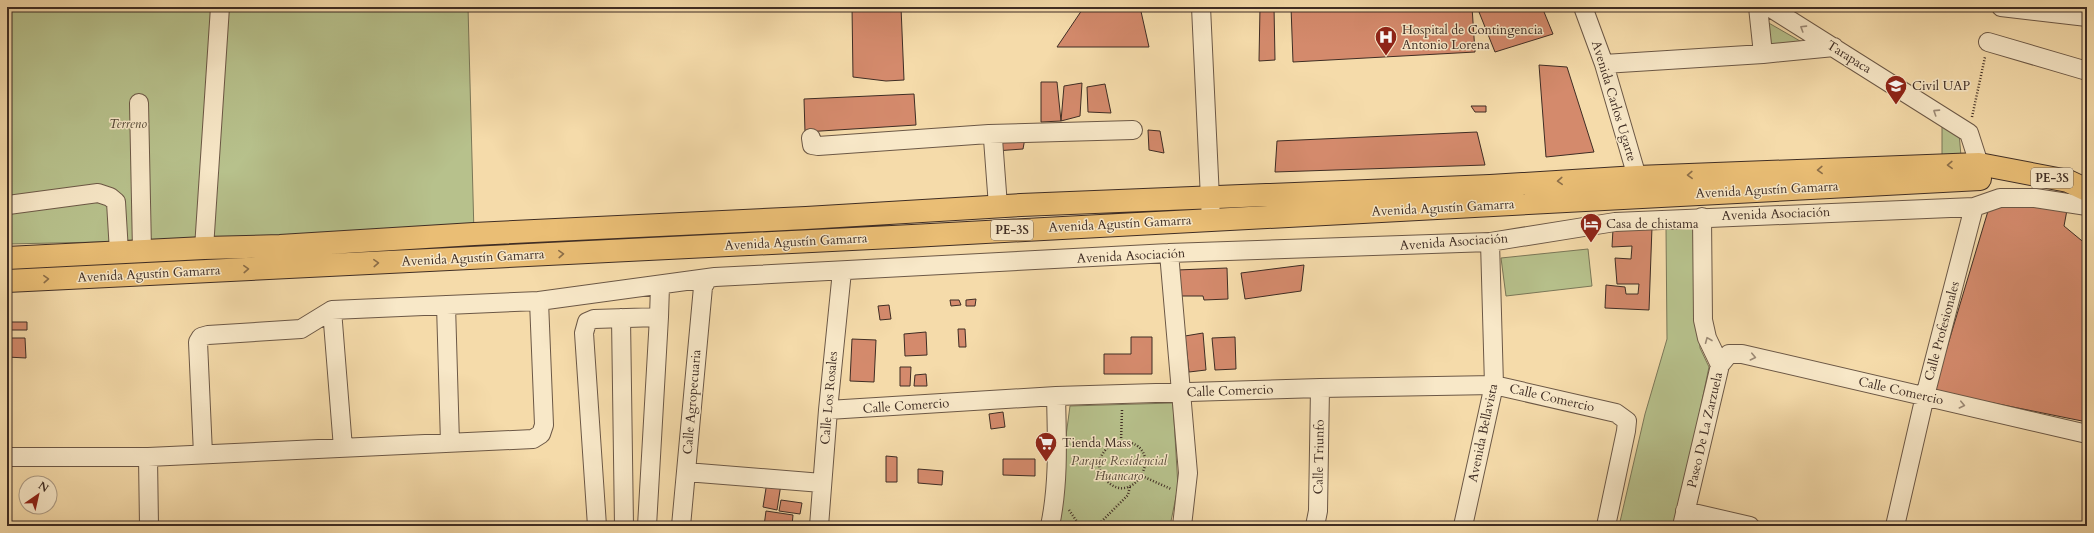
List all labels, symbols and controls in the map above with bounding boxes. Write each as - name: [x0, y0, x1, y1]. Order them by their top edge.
- place label: Hospital de Contingencia Antonio Lorena: [1402, 21, 1543, 54]
- hospital icon: Hospital de Contingencia Antonio Lorena: [1373, 24, 1399, 57]
- one-way arrow: [1800, 25, 1807, 32]
- street label: Tarapaca: [1823, 36, 1875, 78]
- street label: Avenida Carlos Ugarte: [1587, 38, 1641, 164]
- school or university icon: Civil UAP: [1883, 73, 1909, 106]
- place label: Civil UAP: [1912, 77, 1970, 95]
- one-way arrow: [1933, 110, 1940, 117]
- park label: Terreno: [109, 115, 147, 133]
- one-way arrow: [1947, 161, 1953, 170]
- one-way arrow: [1817, 166, 1823, 174]
- road number: PE-3S: [2031, 168, 2073, 188]
- one-way arrow: [1687, 171, 1693, 179]
- one-way arrow: [1557, 177, 1563, 186]
- street label: Avenida Agustín Gamarra: [1695, 177, 1839, 203]
- street label: Avenida Agustín Gamarra: [1371, 195, 1515, 221]
- street label: Avenida Asociación: [1721, 203, 1831, 225]
- street label: Avenida Agustín Gamarra: [1048, 211, 1192, 237]
- hotel icon: Casa de chistama: [1578, 211, 1604, 244]
- place label: Casa de chistama: [1606, 215, 1699, 233]
- road number: PE-3S: [991, 220, 1033, 240]
- street label: Avenida Agustín Gamarra: [724, 229, 868, 255]
- street label: Avenida Asociación: [1399, 229, 1509, 255]
- street label: Avenida Asociación: [1076, 244, 1186, 268]
- street label: Avenida Agustín Gamarra: [401, 245, 545, 271]
- one-way arrow: [558, 249, 564, 258]
- one-way arrow: [373, 258, 379, 267]
- street label: Avenida Agustín Gamarra: [77, 261, 221, 287]
- one-way arrow: [243, 265, 249, 273]
- one-way arrow: [43, 274, 49, 283]
- street label: Calle Profesionales: [1920, 279, 1964, 383]
- one-way arrow: [1705, 337, 1713, 344]
- street label: Calle Agropecuaria: [678, 348, 706, 455]
- street label: Calle Los Rosales: [816, 350, 842, 446]
- one-way arrow: [1750, 352, 1756, 360]
- street label: Paseo De La Zarzuela: [1683, 370, 1727, 490]
- street label: Calle Comercio: [1857, 372, 1945, 410]
- street label: Calle Comercio: [1508, 379, 1596, 417]
- street label: Calle Comercio: [1186, 380, 1274, 402]
- street label: Avenida Bellavista: [1464, 382, 1502, 484]
- street label: Calle Comercio: [862, 394, 950, 418]
- one-way arrow: [1959, 400, 1965, 408]
- street label: Calle Triunfo: [1309, 419, 1329, 495]
- supermarket icon: Tienda Mass: [1033, 430, 1059, 463]
- place label: Tienda Mass: [1062, 434, 1131, 452]
- park label: Parque Residencial Huancaro: [1071, 452, 1168, 485]
- north arrow: [18, 475, 58, 515]
- text: N: [35, 478, 52, 496]

